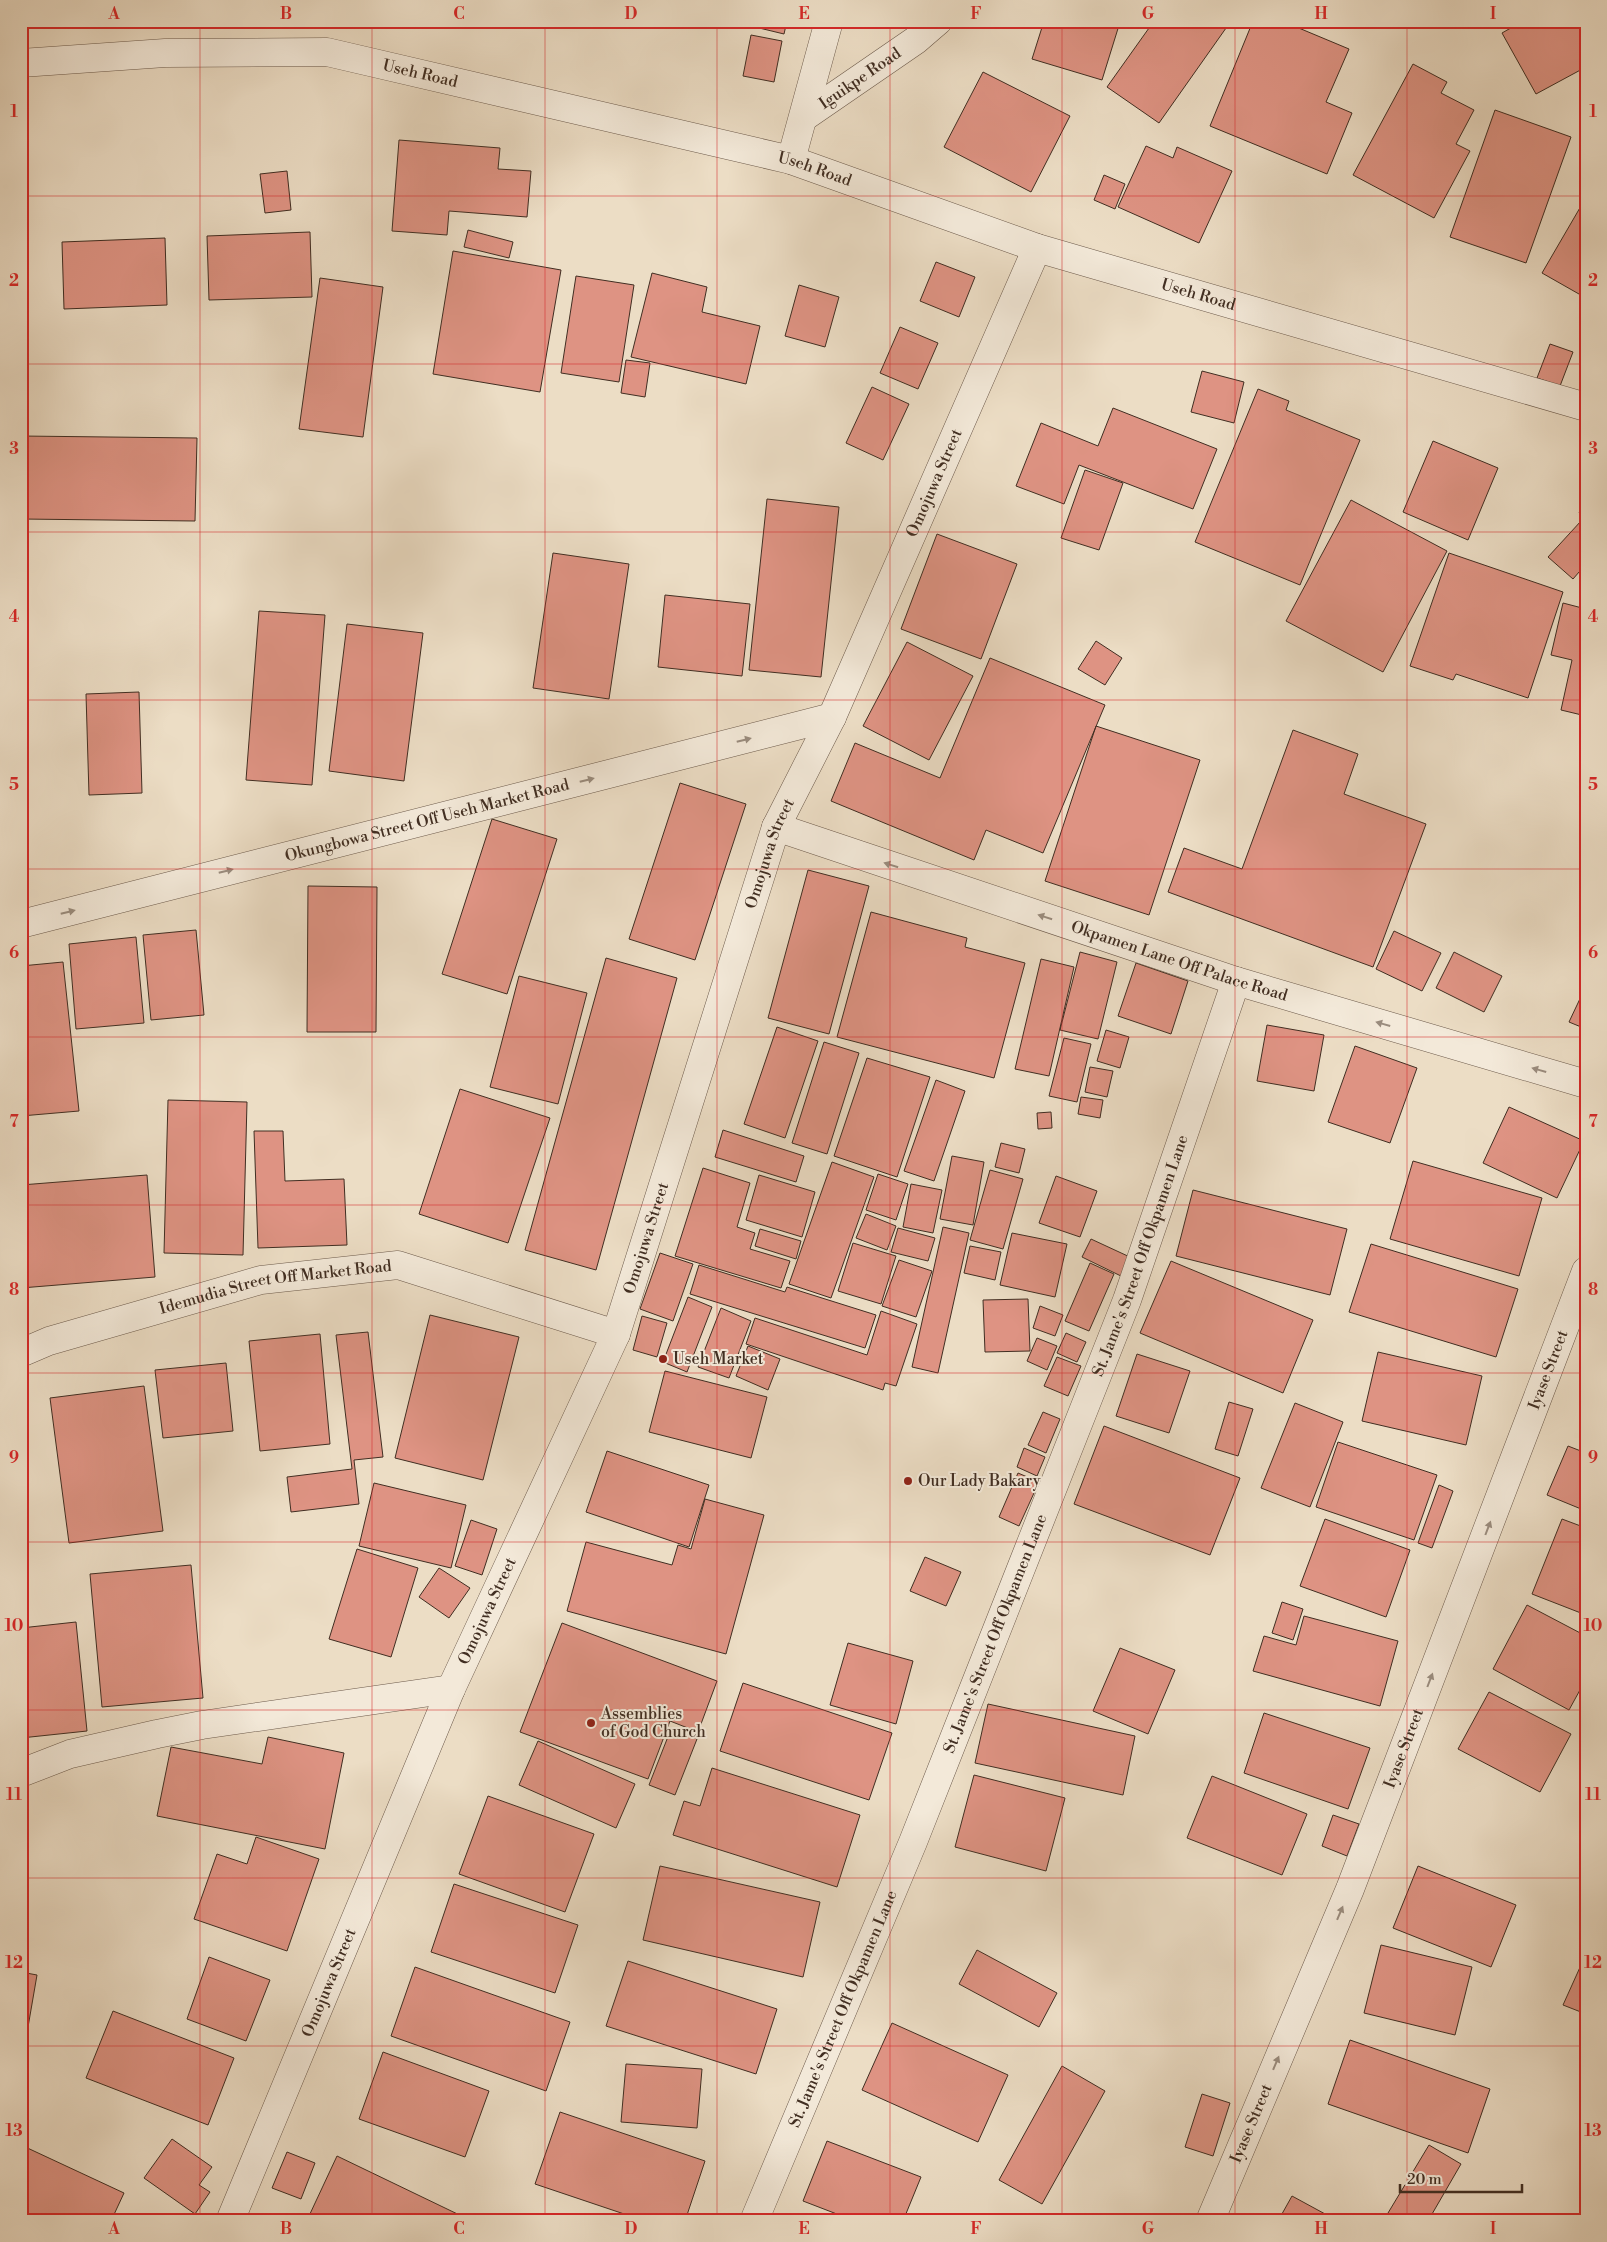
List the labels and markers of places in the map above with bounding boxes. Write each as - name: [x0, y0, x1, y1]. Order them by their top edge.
- place label: Useh Market: [673, 1349, 764, 1369]
- marker: Useh Market: [657, 1353, 669, 1365]
- place label: Our Lady Bakary: [918, 1471, 1041, 1491]
- marker: Our Lady Bakary: [902, 1475, 914, 1487]
- place label: Assemblies of God Church: [600, 1704, 706, 1742]
- marker: Assemblies of God Church: [585, 1717, 597, 1729]

